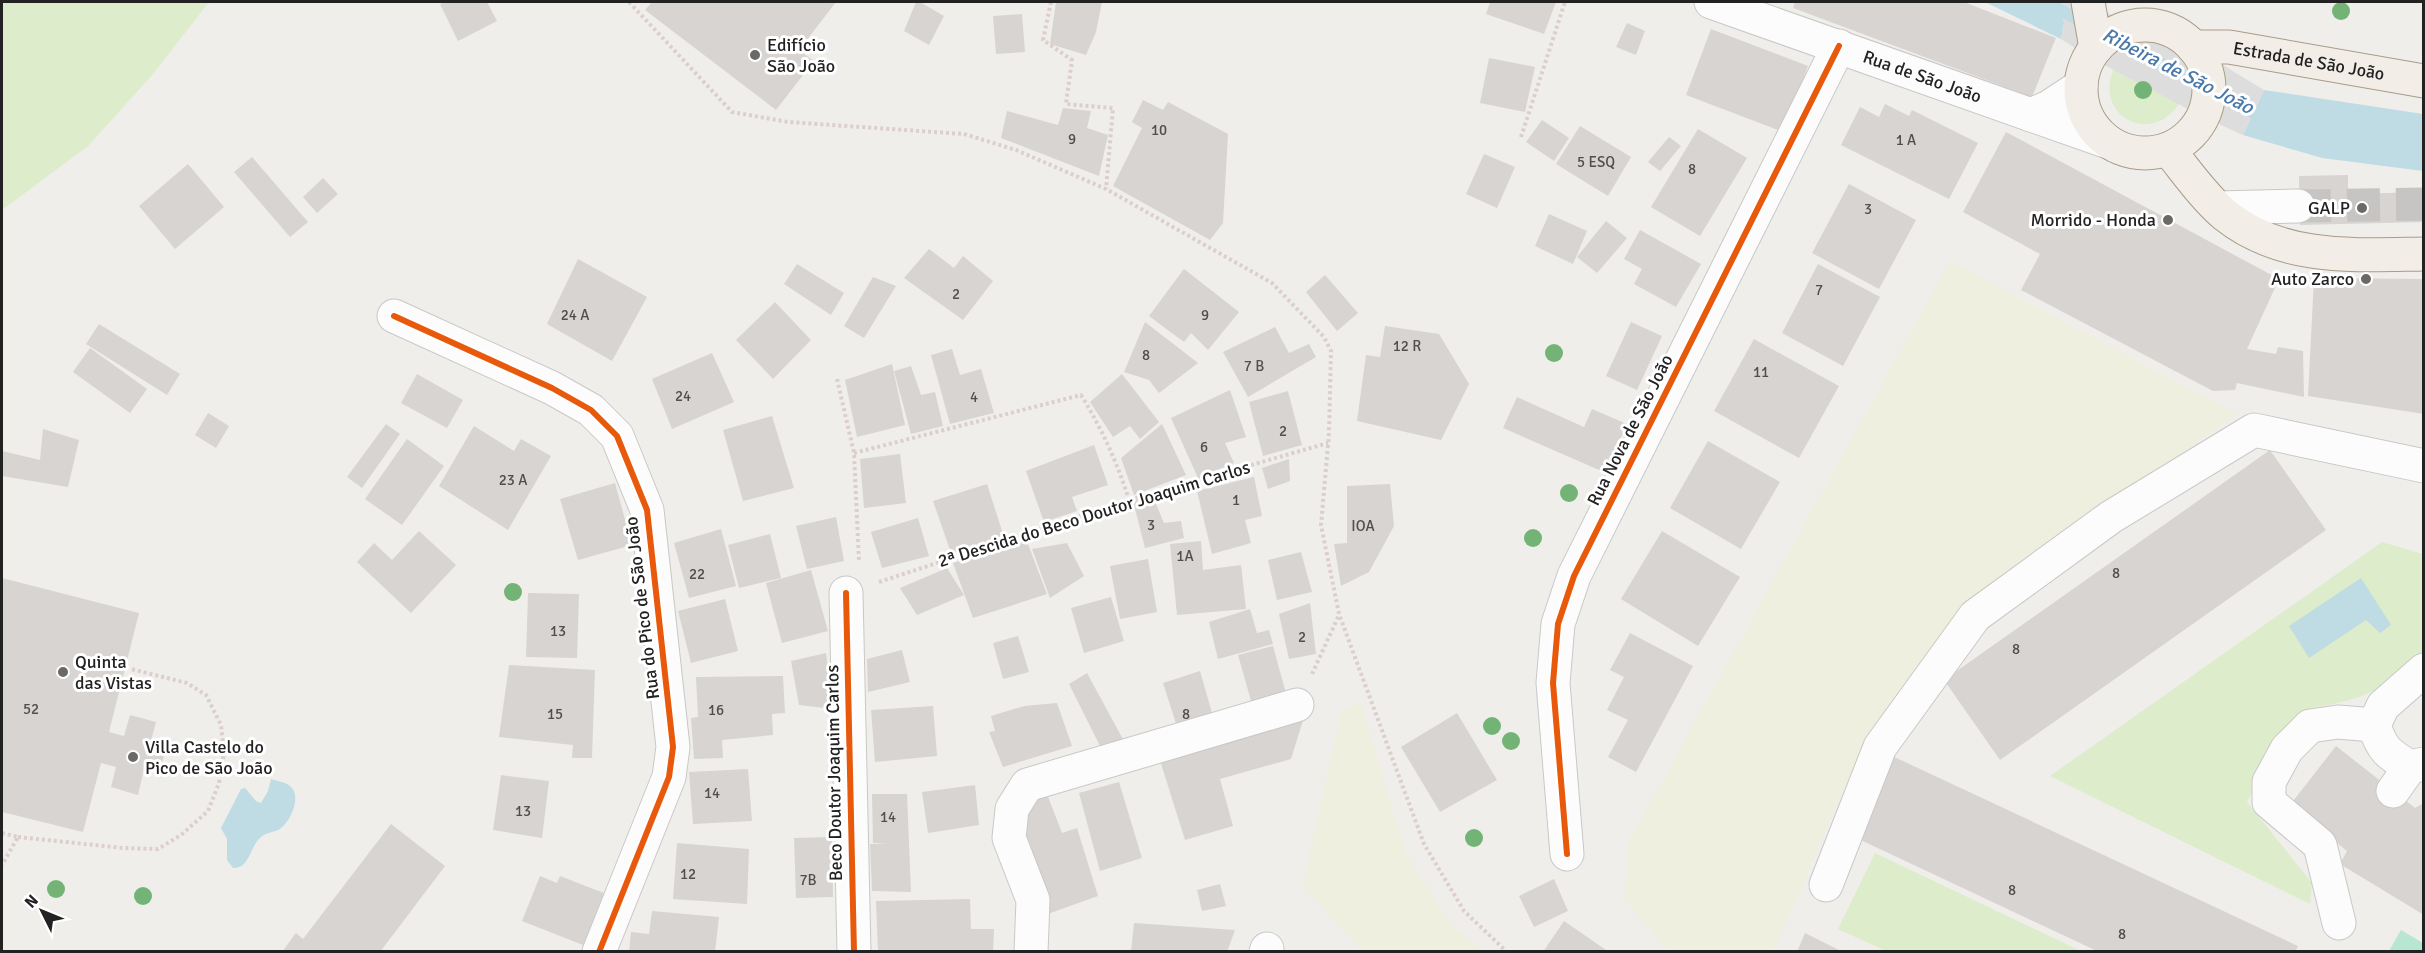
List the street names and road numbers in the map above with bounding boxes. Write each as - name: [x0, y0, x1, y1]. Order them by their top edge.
- street label: Estrada de São João: [2231, 37, 2386, 85]
- street label: Rua de São João: [1860, 45, 1984, 108]
- street label: Rua Nova de São João: [1582, 351, 1678, 509]
- street label: 2ª Descida do Beco Doutor Joaquim Carlos: [935, 456, 1253, 572]
- street label: Rua do Pico de São João: [620, 515, 664, 701]
- street label: Beco Doutor Joaquim Carlos: [821, 665, 847, 881]

